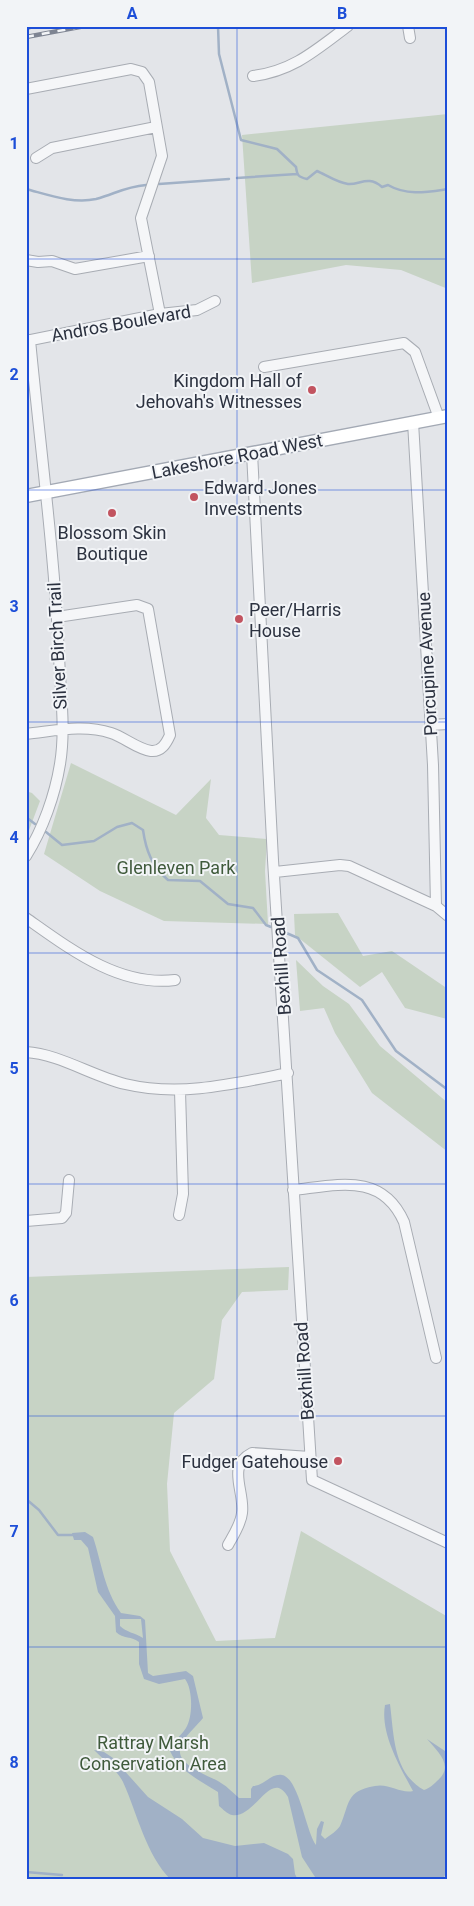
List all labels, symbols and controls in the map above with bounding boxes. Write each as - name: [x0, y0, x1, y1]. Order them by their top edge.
- text: A: [127, 4, 138, 23]
- text: B: [337, 4, 347, 23]
- text: 1: [9, 134, 19, 153]
- street label: Andros Boulevard: [50, 300, 192, 346]
- text: 2: [9, 365, 19, 384]
- place label: Kingdom Hall of Jehovah's Witnesses: [136, 370, 303, 412]
- marker: Kingdom Hall of Jehovah's Witnesses: [306, 384, 318, 396]
- street label: Lakeshore Road West: [150, 429, 324, 483]
- place label: Edward Jones Investments: [204, 477, 317, 519]
- marker: Edward Jones Investments: [188, 491, 200, 503]
- marker: Blossom Skin Boutique: [106, 507, 118, 519]
- place label: Blossom Skin Boutique: [57, 522, 167, 564]
- street label: Silver Birch Trail: [43, 582, 71, 710]
- street label: Porcupine Avenue: [413, 592, 441, 736]
- text: 3: [9, 597, 19, 616]
- place label: Peer/Harris House: [249, 599, 341, 641]
- marker: Peer/Harris House: [233, 613, 245, 625]
- text: 4: [9, 828, 19, 847]
- park label: Glenleven Park: [117, 857, 236, 878]
- street label: Bexhill Road: [267, 916, 295, 1016]
- text: 5: [9, 1059, 19, 1078]
- text: 6: [9, 1291, 19, 1310]
- street label: Bexhill Road: [290, 1321, 318, 1421]
- place label: Fudger Gatehouse: [182, 1451, 328, 1472]
- marker: Fudger Gatehouse: [332, 1455, 344, 1467]
- text: 7: [9, 1522, 19, 1541]
- park label: Rattray Marsh Conservation Area: [79, 1732, 227, 1774]
- text: 8: [9, 1753, 19, 1772]

